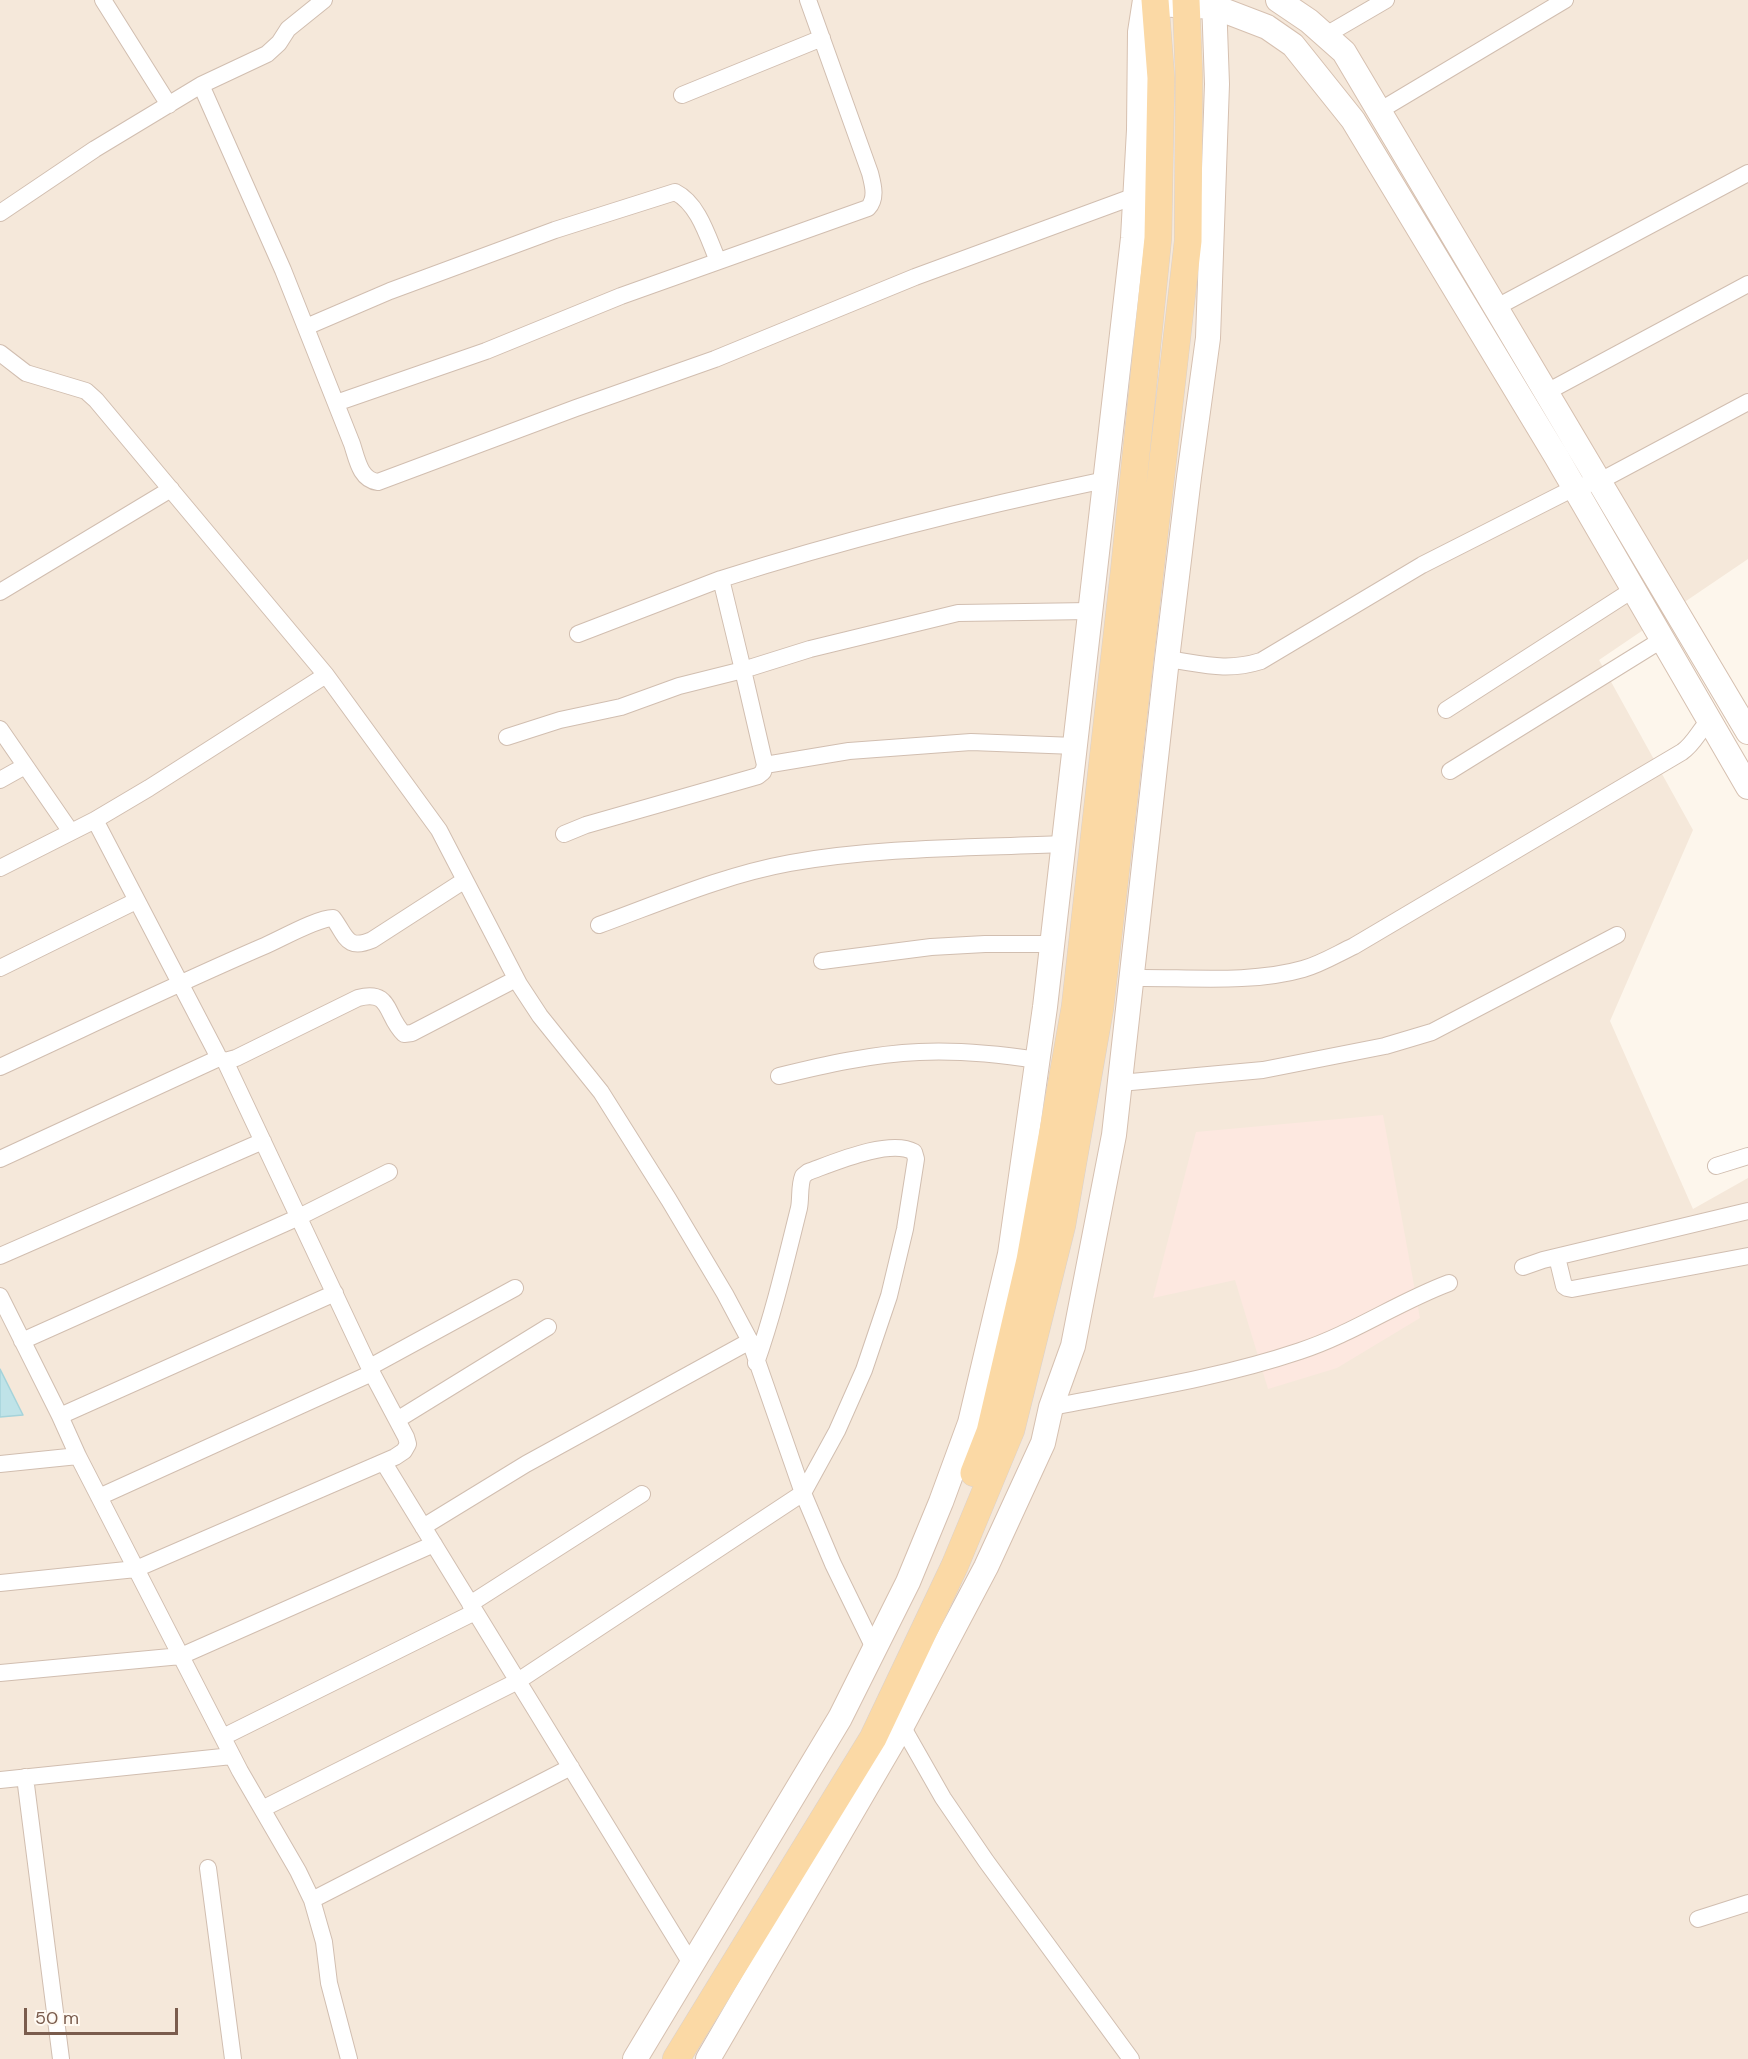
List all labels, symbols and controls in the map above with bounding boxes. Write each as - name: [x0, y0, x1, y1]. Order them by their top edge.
- scale bar: [27, 1996, 182, 2034]
- text: 50 m: [35, 2006, 79, 2030]

